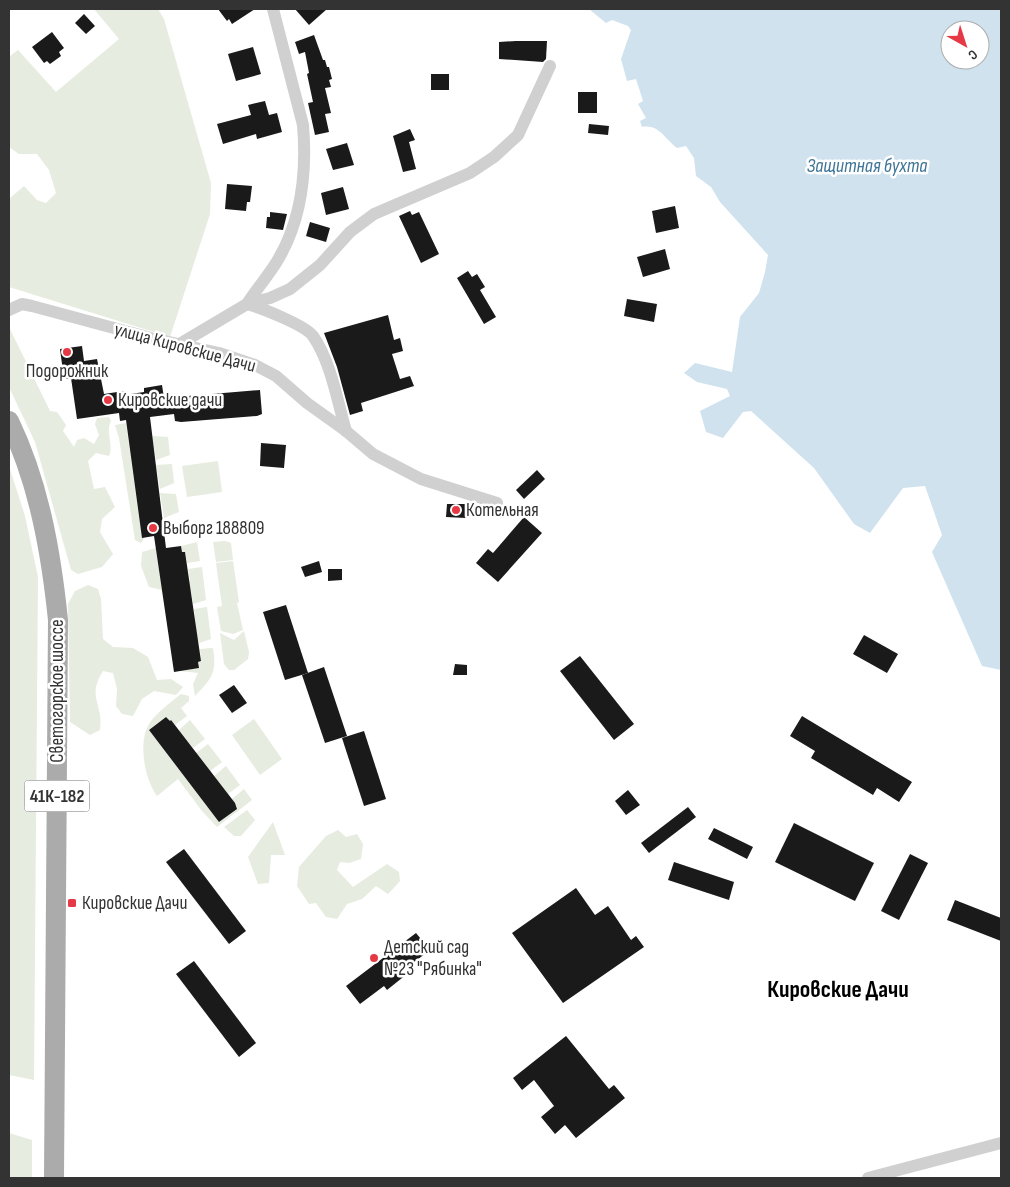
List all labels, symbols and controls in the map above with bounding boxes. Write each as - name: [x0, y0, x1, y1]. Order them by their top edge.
- north arrow: [940, 20, 990, 70]
- text: С: [965, 46, 981, 64]
- water label: Защитная бухта: [807, 154, 927, 178]
- street label: улица Кировские Дачи: [112, 318, 258, 378]
- marker: Подорожник: [61, 346, 73, 358]
- place label: Подорожник: [26, 360, 109, 383]
- place label: Кировские дачи: [118, 389, 222, 412]
- marker: Кировские дачи: [102, 394, 114, 406]
- place label: Котельная: [466, 499, 539, 522]
- marker: Котельная: [450, 504, 462, 516]
- place label: Выборг 188809: [163, 517, 265, 540]
- marker: Выборг 188809: [147, 522, 159, 534]
- street label: Светогорское шоссе: [46, 619, 69, 763]
- road number: 41К-182: [24, 780, 90, 811]
- place label: Кировские Дачи: [82, 892, 187, 915]
- marker: Кировские Дачи: [66, 897, 78, 909]
- place label: Детский сад №23 "Рябинка": [384, 936, 482, 981]
- marker: Детский сад №23 "Рябинка": [368, 952, 380, 964]
- district label: Кировские Дачи: [767, 975, 909, 1004]

